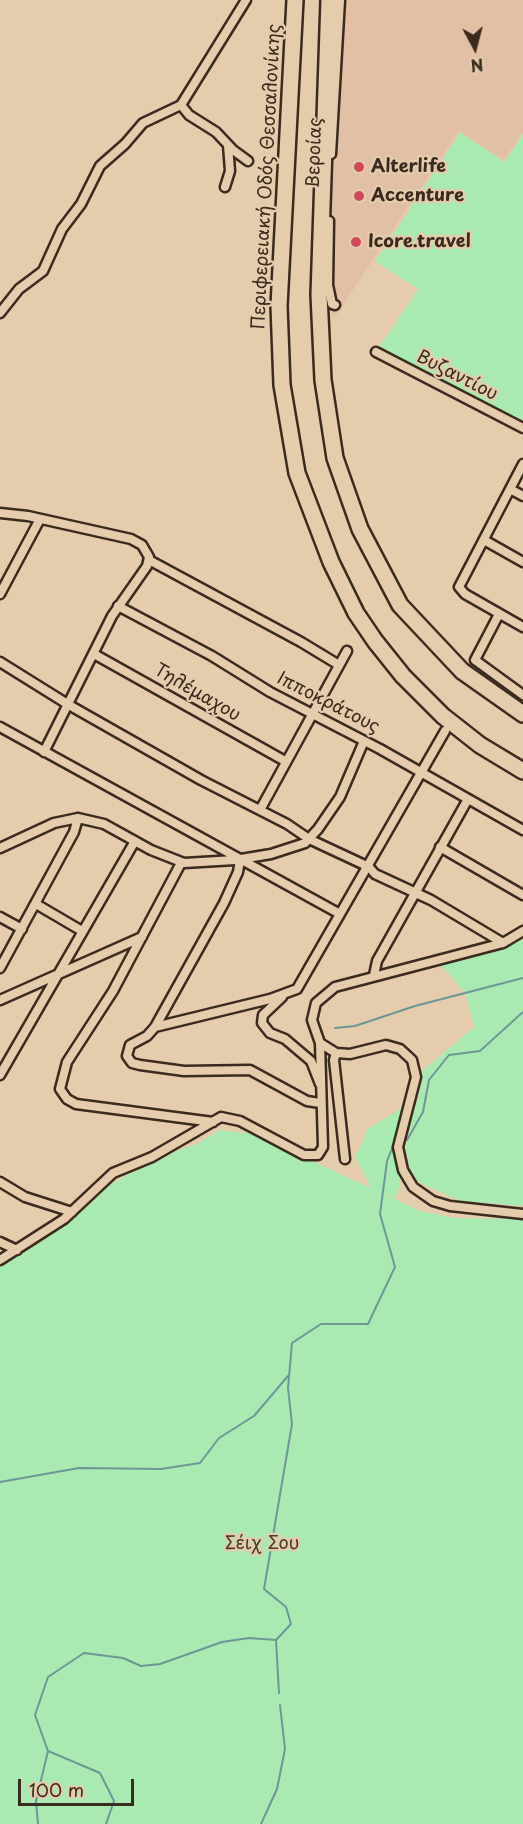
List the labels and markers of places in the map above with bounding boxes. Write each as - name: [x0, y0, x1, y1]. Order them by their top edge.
- place label: Alterlife: [371, 156, 446, 178]
- marker: Alterlife: [352, 160, 366, 174]
- place label: Accenture: [371, 185, 464, 207]
- marker: Accenture: [352, 189, 366, 203]
- place label: Icore.travel: [368, 231, 471, 253]
- marker: Icore.travel: [349, 235, 363, 249]

